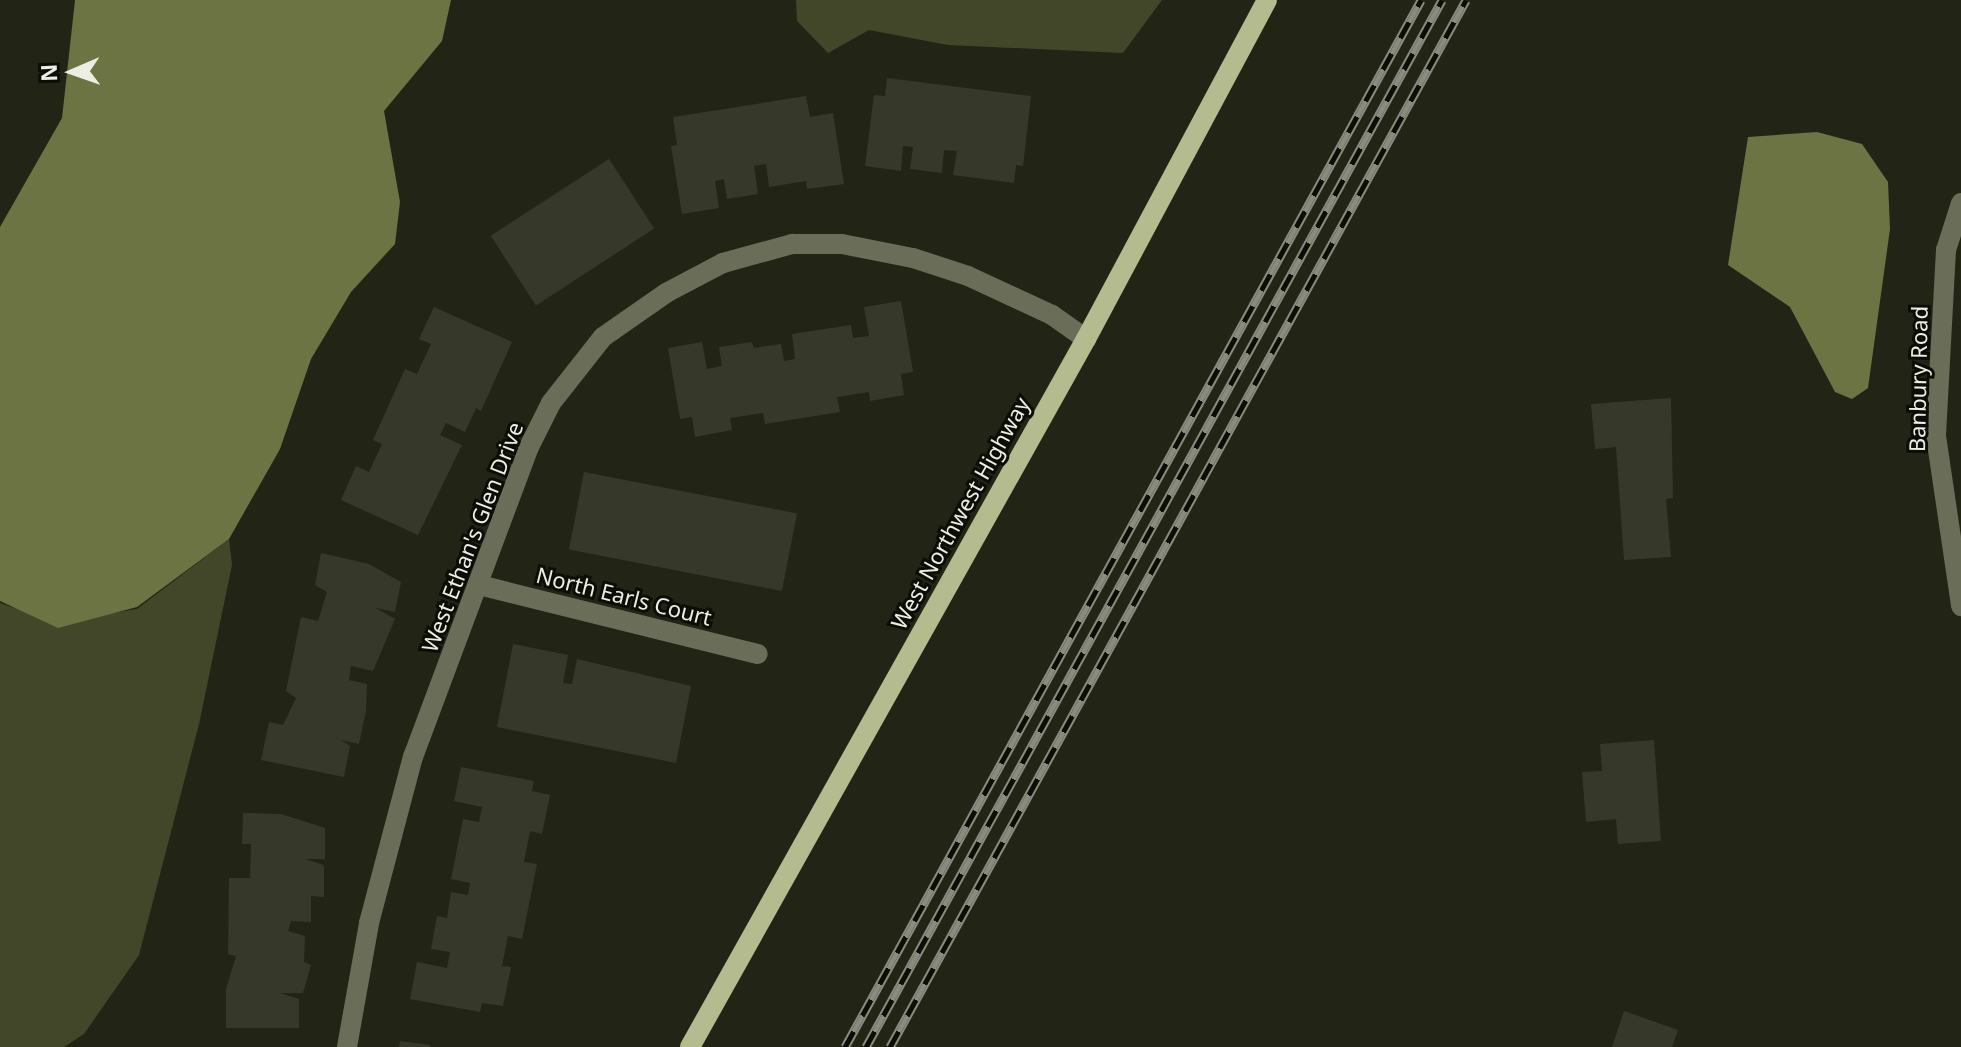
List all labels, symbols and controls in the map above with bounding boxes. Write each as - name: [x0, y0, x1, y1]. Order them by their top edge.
- north arrow: [32, 32, 112, 112]
- text: N: [33, 63, 63, 82]
- street label: Banbury Road: [1904, 306, 1932, 452]
- street label: West Northwest Highway: [885, 392, 1035, 634]
- street label: West Ethan's Glen Drive: [416, 418, 528, 656]
- street label: North Earls Court: [534, 561, 714, 631]

